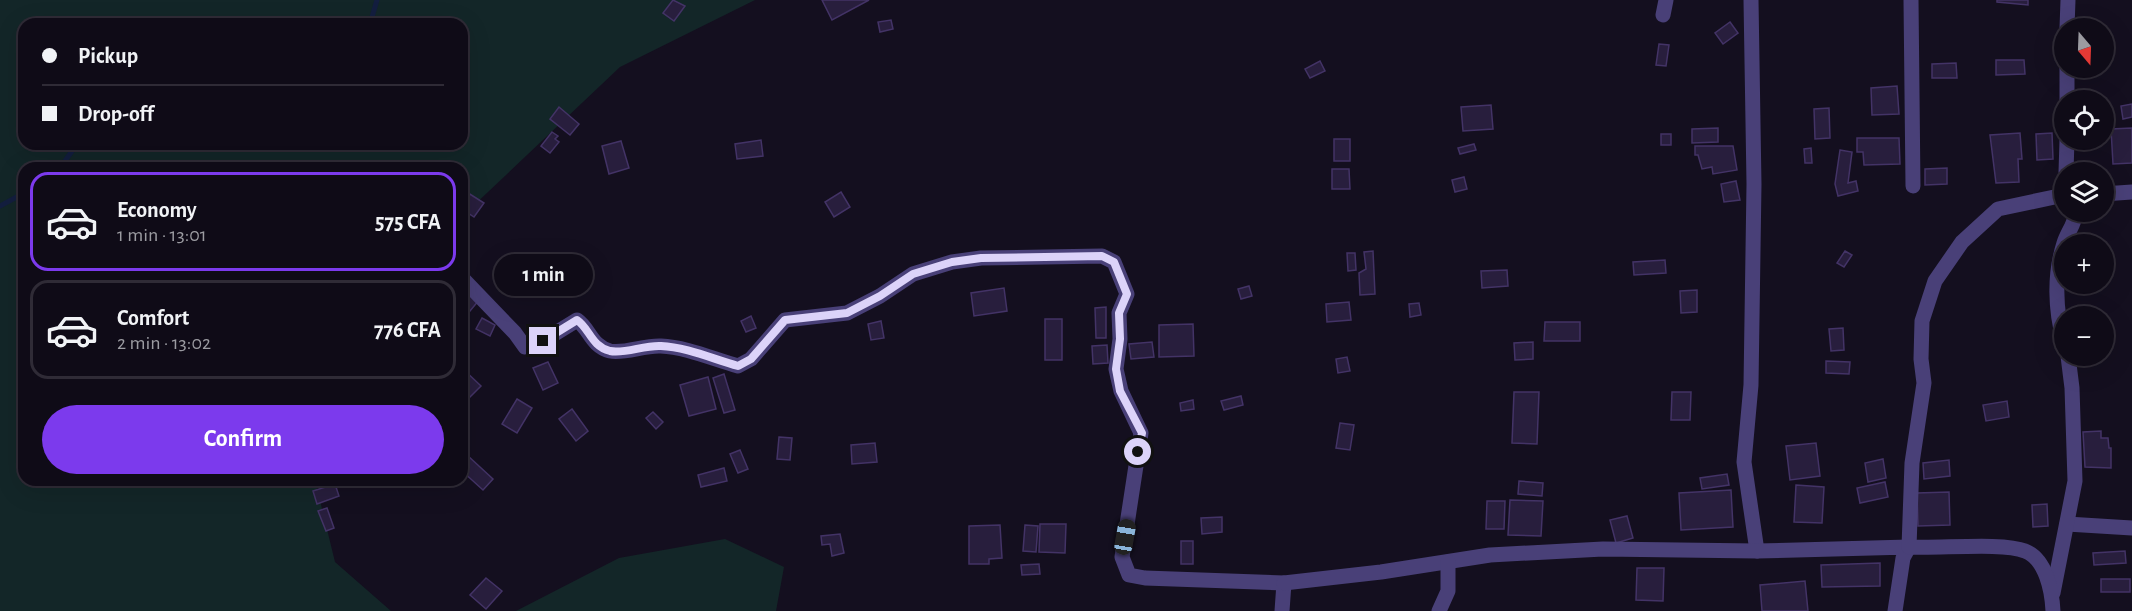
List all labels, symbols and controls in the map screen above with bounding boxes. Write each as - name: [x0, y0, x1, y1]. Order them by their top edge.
- north arrow: [2054, 18, 2114, 78]
- map controls: [2054, 18, 2114, 366]
- text: Pickup: [78, 45, 138, 67]
- button: locate: [2054, 90, 2114, 150]
- text: Drop-off: [78, 103, 154, 125]
- button: layers: [2054, 162, 2114, 222]
- icon: car: [45, 195, 99, 249]
- text: Economy: [117, 199, 197, 221]
- text: 575 CFA: [375, 211, 441, 233]
- text: 1 min · 13:01: [117, 225, 207, 245]
- button: +: [2054, 234, 2114, 294]
- callout: 1 min: [494, 254, 592, 296]
- text: 1 min: [522, 265, 565, 285]
- icon: car: [45, 303, 99, 357]
- button: −: [2054, 306, 2114, 366]
- text: Comfort: [117, 307, 189, 329]
- text: 776 CFA: [374, 319, 441, 341]
- route end: [529, 327, 556, 354]
- text: 2 min · 13:02: [117, 333, 211, 353]
- button: Confirm: [42, 405, 444, 474]
- route start: [1124, 438, 1151, 465]
- car: [1113, 518, 1137, 556]

